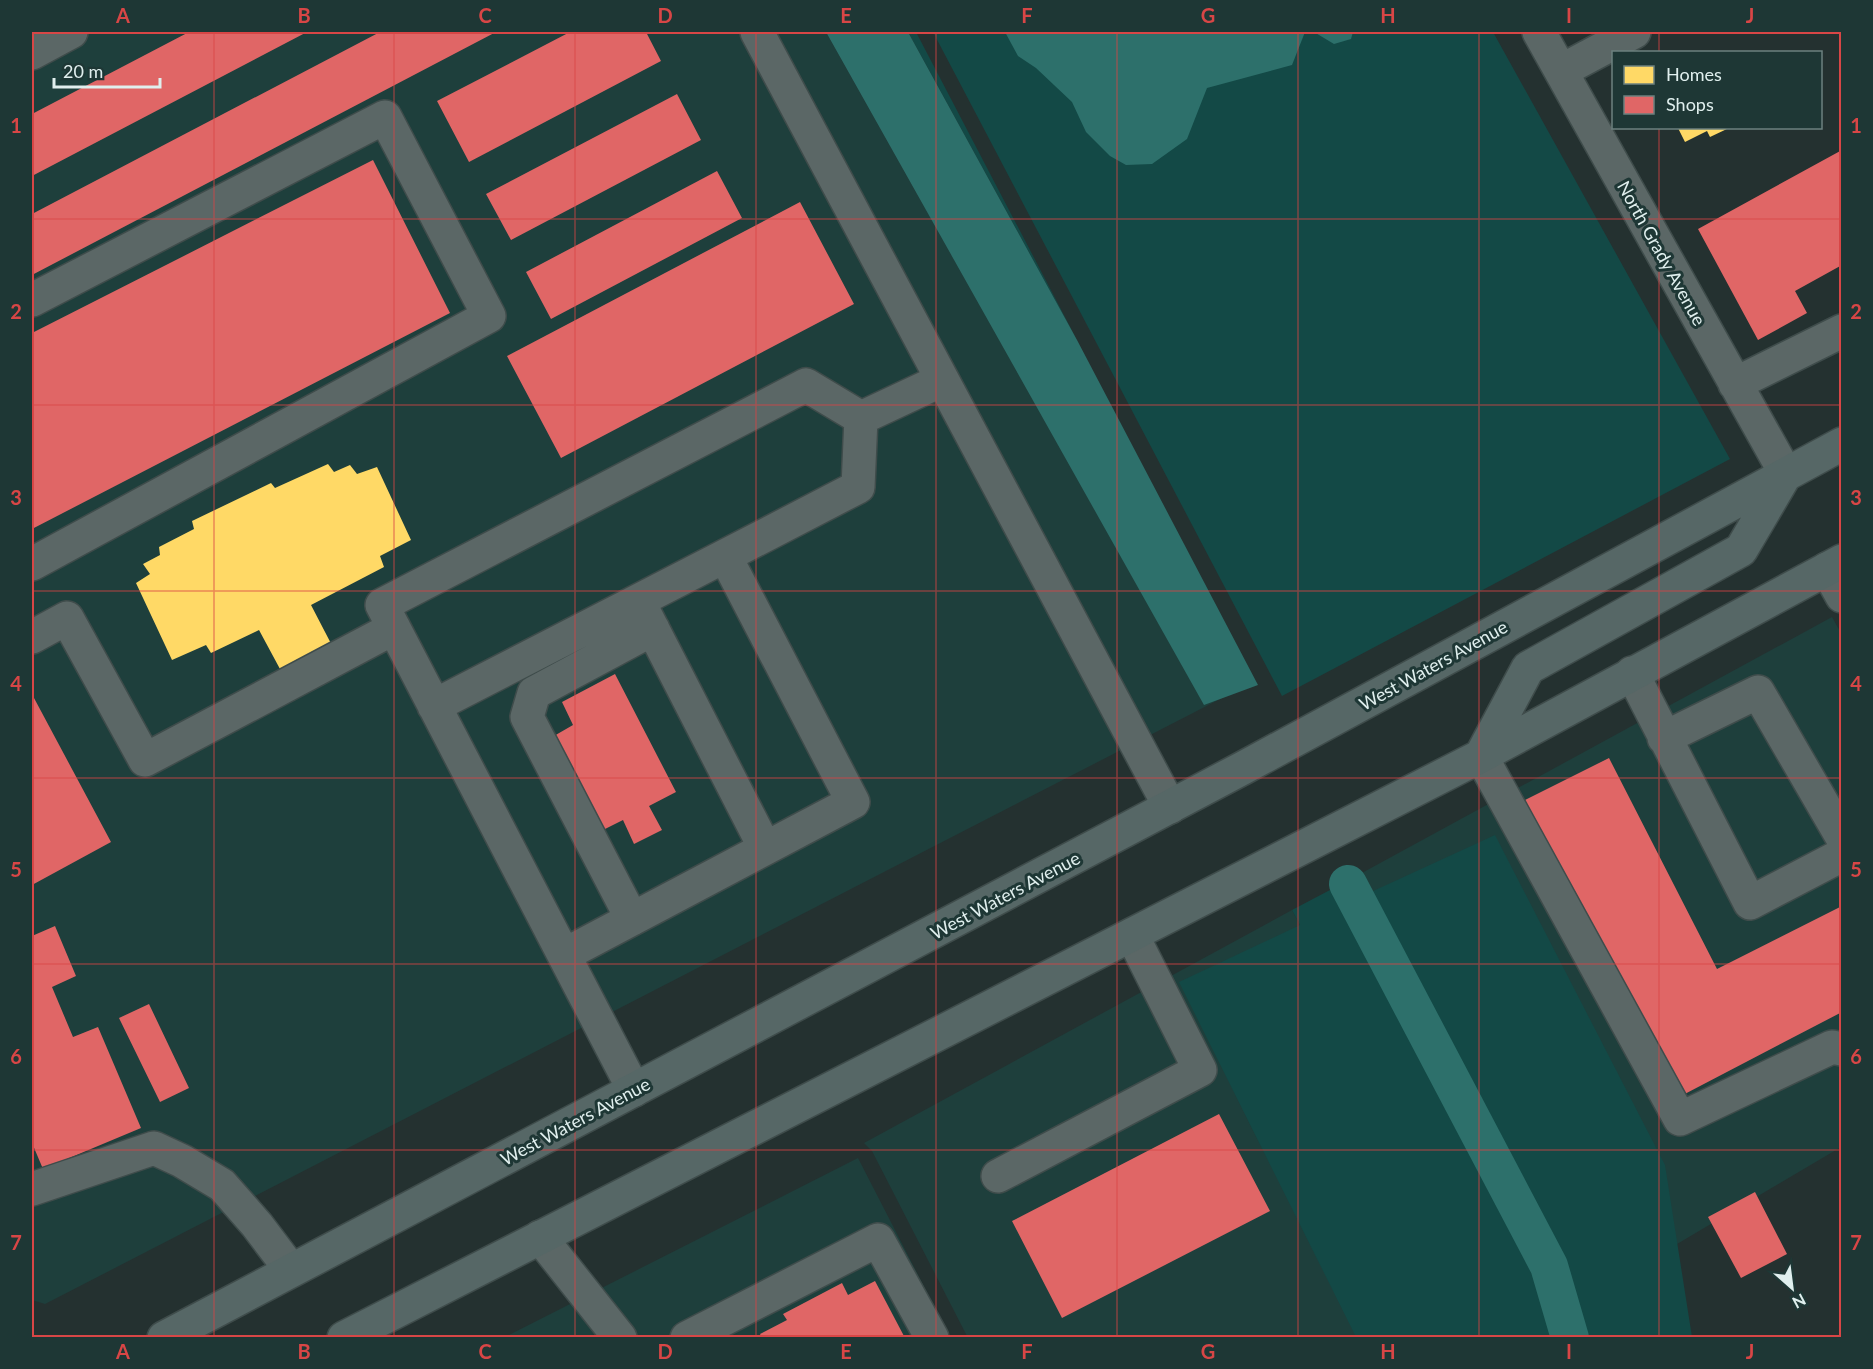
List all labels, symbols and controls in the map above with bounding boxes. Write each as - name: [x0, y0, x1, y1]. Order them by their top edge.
- text: A: [115, 3, 130, 27]
- text: B: [297, 3, 311, 27]
- text: C: [478, 3, 492, 27]
- text: D: [657, 3, 673, 27]
- text: E: [840, 3, 852, 27]
- text: F: [1021, 3, 1033, 27]
- text: G: [1201, 3, 1215, 27]
- text: H: [1380, 3, 1396, 27]
- text: I: [1566, 3, 1572, 27]
- text: J: [1746, 3, 1754, 27]
- scale bar: [54, 51, 160, 89]
- legend: [1612, 51, 1822, 129]
- text: 20 m: [63, 60, 103, 82]
- text: Homes: [1666, 63, 1722, 85]
- text: Shops: [1666, 93, 1714, 115]
- text: 1: [10, 113, 22, 137]
- text: 1: [1850, 113, 1862, 137]
- street label: North Grady Avenue: [1613, 177, 1711, 329]
- text: 2: [10, 299, 22, 323]
- text: 2: [1850, 299, 1862, 323]
- text: 3: [10, 485, 22, 509]
- text: 3: [1850, 485, 1862, 509]
- street label: West Waters Avenue: [1355, 615, 1511, 715]
- text: 4: [10, 671, 22, 695]
- text: 4: [1850, 671, 1862, 695]
- street label: West Waters Avenue: [927, 846, 1083, 944]
- text: 5: [10, 857, 22, 881]
- text: 5: [1850, 857, 1862, 881]
- text: 6: [10, 1044, 22, 1068]
- text: 6: [1850, 1044, 1862, 1068]
- street label: West Waters Avenue: [497, 1072, 653, 1170]
- text: 7: [10, 1230, 22, 1254]
- text: 7: [1850, 1230, 1862, 1254]
- north arrow: [1762, 1258, 1822, 1318]
- text: N: [1789, 1290, 1809, 1313]
- text: A: [115, 1339, 130, 1363]
- text: B: [297, 1339, 311, 1363]
- text: C: [478, 1339, 492, 1363]
- text: D: [657, 1339, 673, 1363]
- text: E: [840, 1339, 852, 1363]
- text: F: [1021, 1339, 1033, 1363]
- text: G: [1201, 1339, 1215, 1363]
- text: H: [1380, 1339, 1396, 1363]
- text: I: [1566, 1339, 1572, 1363]
- text: J: [1746, 1339, 1754, 1363]

